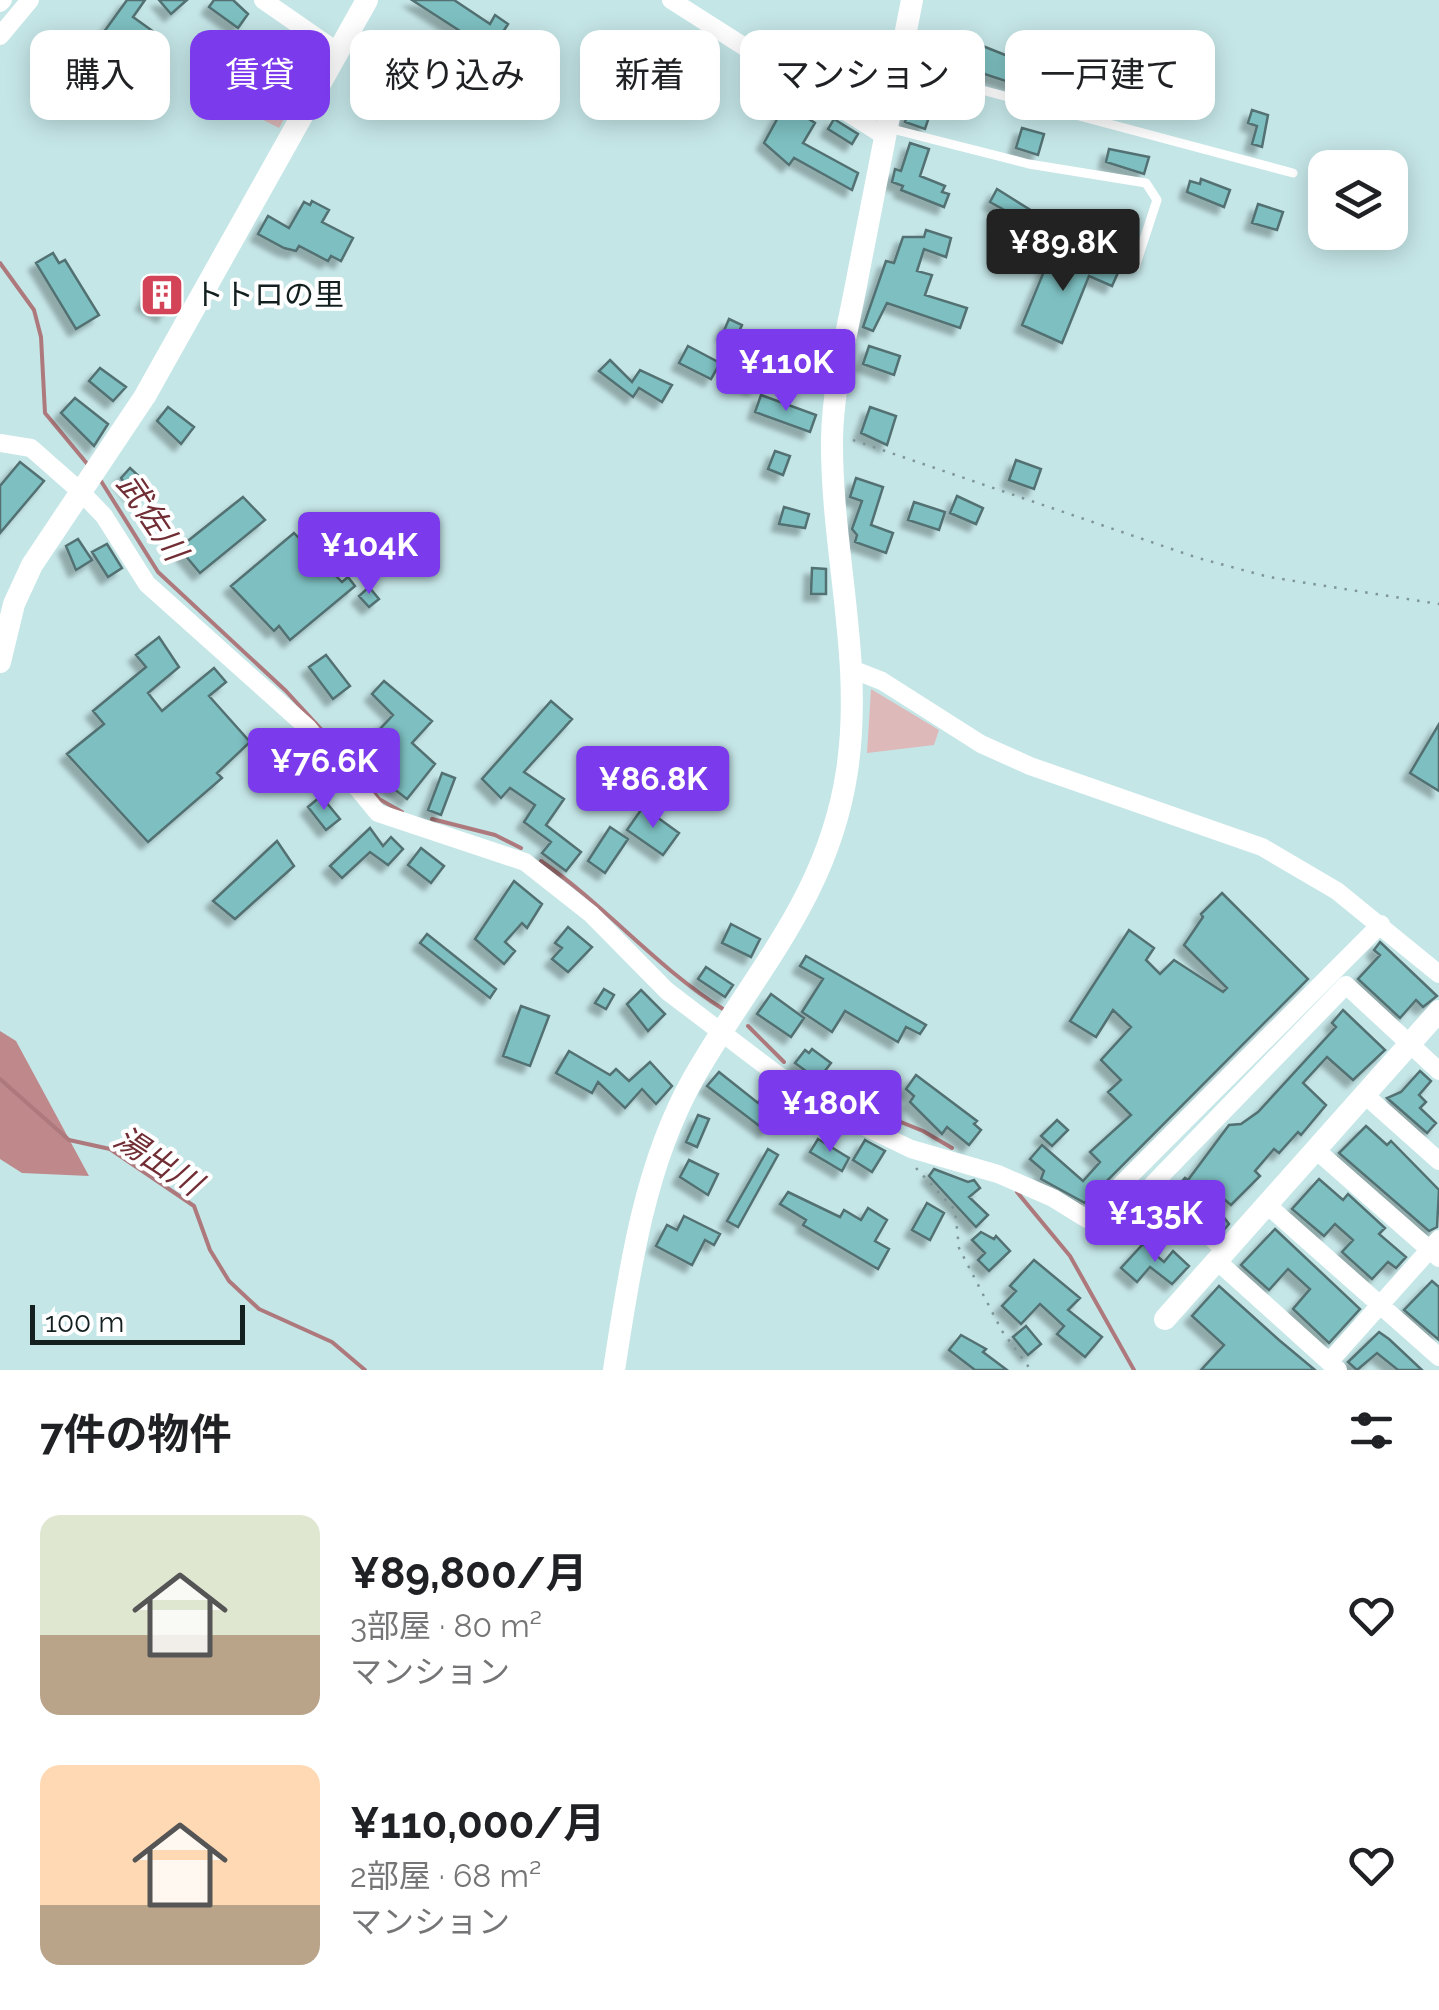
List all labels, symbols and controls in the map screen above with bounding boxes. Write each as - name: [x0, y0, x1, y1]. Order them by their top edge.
- chip: 購入: [30, 30, 170, 120]
- chip: 賃貸: [190, 30, 330, 120]
- chip: 絞り込み: [350, 30, 560, 120]
- chip: 新着: [580, 30, 720, 120]
- chip: マンション: [740, 30, 985, 120]
- chip: 一戸建て: [1005, 30, 1215, 120]
- map controls: [1308, 150, 1408, 250]
- button: layers: [1308, 150, 1408, 250]
- pin: ¥89.8K: [982, 209, 1144, 294]
- text: ¥89.8K: [1009, 223, 1117, 260]
- building icon: トトロの里: [139, 272, 185, 318]
- place label: トトロの里: [194, 277, 344, 312]
- pin: ¥110K: [716, 329, 856, 414]
- text: ¥110K: [738, 343, 834, 380]
- water label: 武佐川: [110, 467, 196, 569]
- pin: ¥104K: [299, 512, 439, 597]
- text: ¥104K: [320, 526, 418, 563]
- pin: ¥76.6K: [243, 728, 405, 813]
- text: ¥76.6K: [270, 742, 378, 779]
- pin: ¥86.8K: [572, 746, 734, 831]
- text: ¥86.8K: [598, 760, 708, 797]
- pin: ¥180K: [760, 1070, 900, 1155]
- text: ¥180K: [781, 1084, 879, 1121]
- water label: 湯出川: [108, 1119, 211, 1204]
- pin: ¥135K: [1085, 1180, 1225, 1265]
- text: ¥135K: [1107, 1194, 1203, 1231]
- scale bar: [30, 1300, 245, 1344]
- text: 100 m: [45, 1306, 124, 1339]
- icon: filters: [1344, 1403, 1399, 1458]
- text: 7件の物件: [40, 1410, 232, 1459]
- text: ¥89,800/月: [350, 1549, 588, 1598]
- icon: home: [120, 1555, 240, 1675]
- icon: heart: [1344, 1588, 1399, 1643]
- text: 3部屋 · 80 m²: [350, 1607, 542, 1644]
- text: マンション: [350, 1653, 510, 1690]
- text: ¥110,000/月: [350, 1799, 605, 1848]
- icon: home: [120, 1805, 240, 1925]
- icon: heart: [1344, 1838, 1399, 1893]
- text: 2部屋 · 68 m²: [350, 1857, 541, 1894]
- text: マンション: [350, 1903, 510, 1940]

